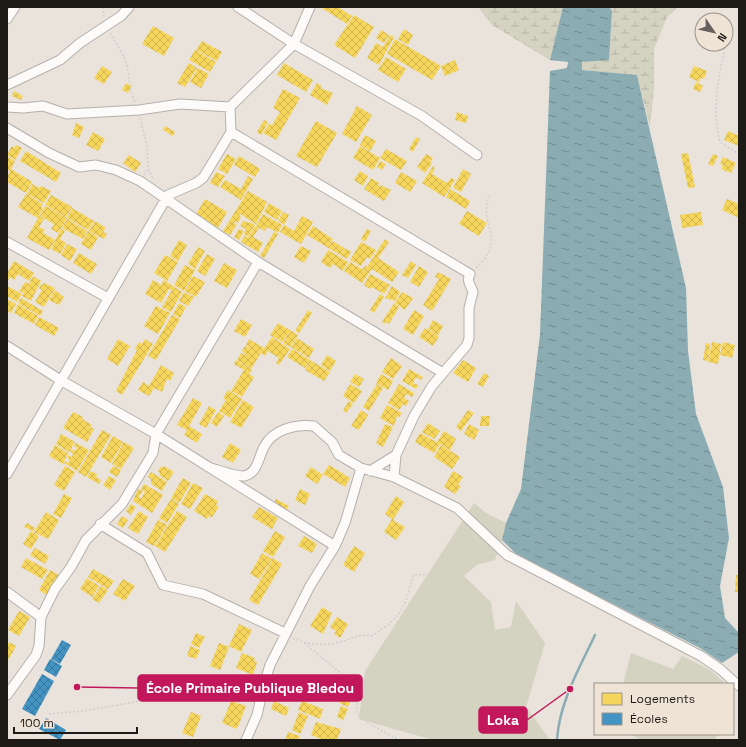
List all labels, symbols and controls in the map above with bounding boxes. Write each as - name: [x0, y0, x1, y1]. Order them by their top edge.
- north arrow: [694, 12, 734, 52]
- text: N: [714, 31, 730, 45]
- callout: École Primaire Publique Bledou: [138, 675, 362, 701]
- text: École Primaire Publique Bledou: [146, 679, 354, 697]
- legend: [594, 683, 734, 735]
- text: Logements: [630, 691, 695, 707]
- callout: Loka: [479, 707, 527, 733]
- scale bar: [14, 709, 137, 735]
- text: Loka: [487, 711, 519, 729]
- text: Écoles: [630, 711, 668, 727]
- text: 100 m: [20, 715, 54, 731]

